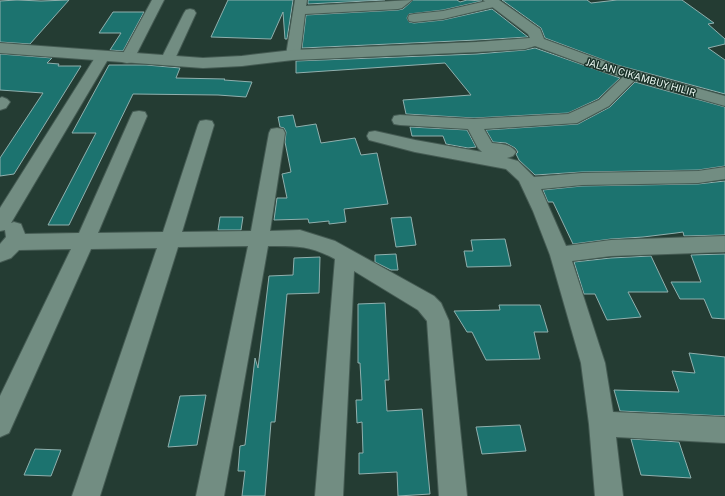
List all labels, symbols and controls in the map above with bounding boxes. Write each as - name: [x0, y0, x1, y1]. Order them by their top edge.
- street label: JALAN CIKAMBUY HILIR: [584, 55, 698, 99]

